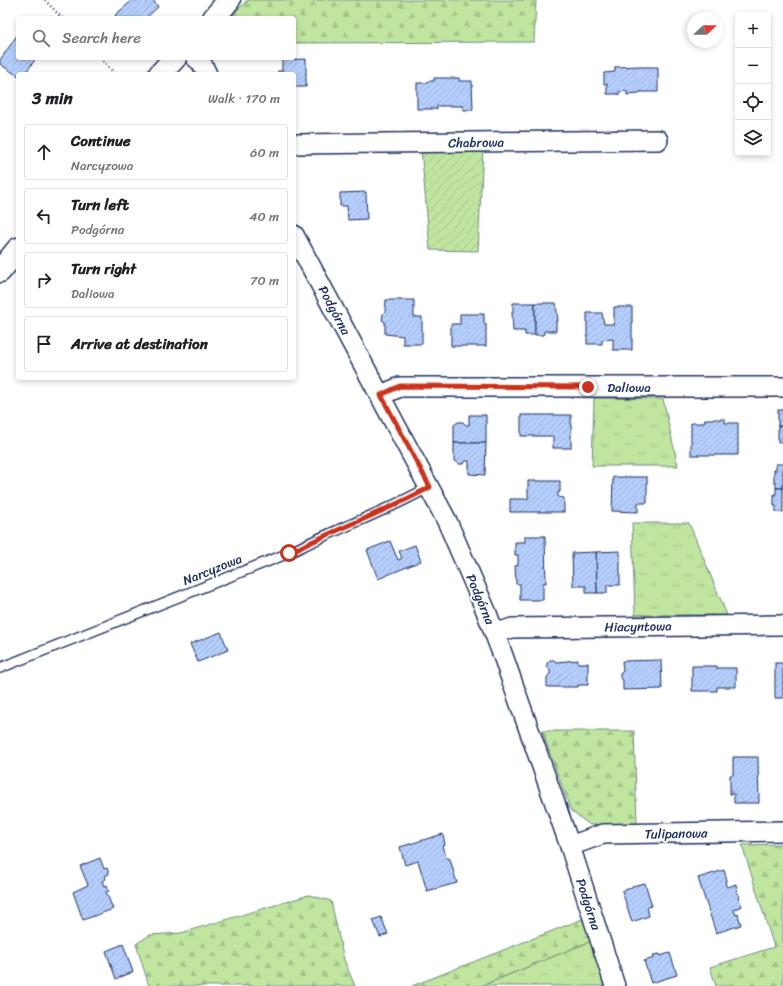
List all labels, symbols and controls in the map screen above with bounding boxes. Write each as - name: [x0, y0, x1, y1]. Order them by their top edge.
- north arrow: [687, 12, 723, 48]
- map controls: [735, 12, 771, 156]
- button: +: [735, 12, 771, 48]
- search box: [16, 16, 296, 60]
- text: Search here: [62, 25, 141, 51]
- icon: search: [30, 27, 52, 49]
- button: −: [735, 48, 771, 84]
- text: 3 min: [32, 83, 73, 113]
- button: locate: [735, 84, 771, 120]
- text: Walk · 170 m: [208, 87, 280, 110]
- button: layers: [735, 120, 771, 156]
- text: Continue: [71, 128, 131, 154]
- street label: Chabrowa: [448, 131, 505, 154]
- icon: ahead: [33, 141, 55, 163]
- text: 60 m: [250, 141, 279, 164]
- text: Narcyzowa: [71, 154, 133, 177]
- text: Turn left: [71, 192, 129, 218]
- icon: left: [33, 205, 55, 227]
- text: 40 m: [249, 205, 279, 228]
- text: Podgórna: [71, 218, 124, 241]
- text: Turn right: [71, 256, 136, 282]
- icon: right: [33, 269, 55, 291]
- text: 70 m: [250, 269, 279, 292]
- street label: Podgórna: [312, 281, 357, 340]
- text: Daliowa: [71, 282, 115, 305]
- text: Arrive at destination: [71, 331, 208, 357]
- icon: arrive: [33, 333, 55, 355]
- street label: Daliowa: [607, 376, 651, 399]
- route end: [579, 378, 597, 396]
- route start: [280, 544, 298, 562]
- street label: Narcyzowa: [179, 547, 246, 592]
- street label: Podgórna: [460, 570, 502, 629]
- street label: Hiacyntowa: [604, 614, 672, 639]
- street label: Tulipanowa: [644, 821, 708, 846]
- street label: Podgórna: [569, 875, 608, 934]

